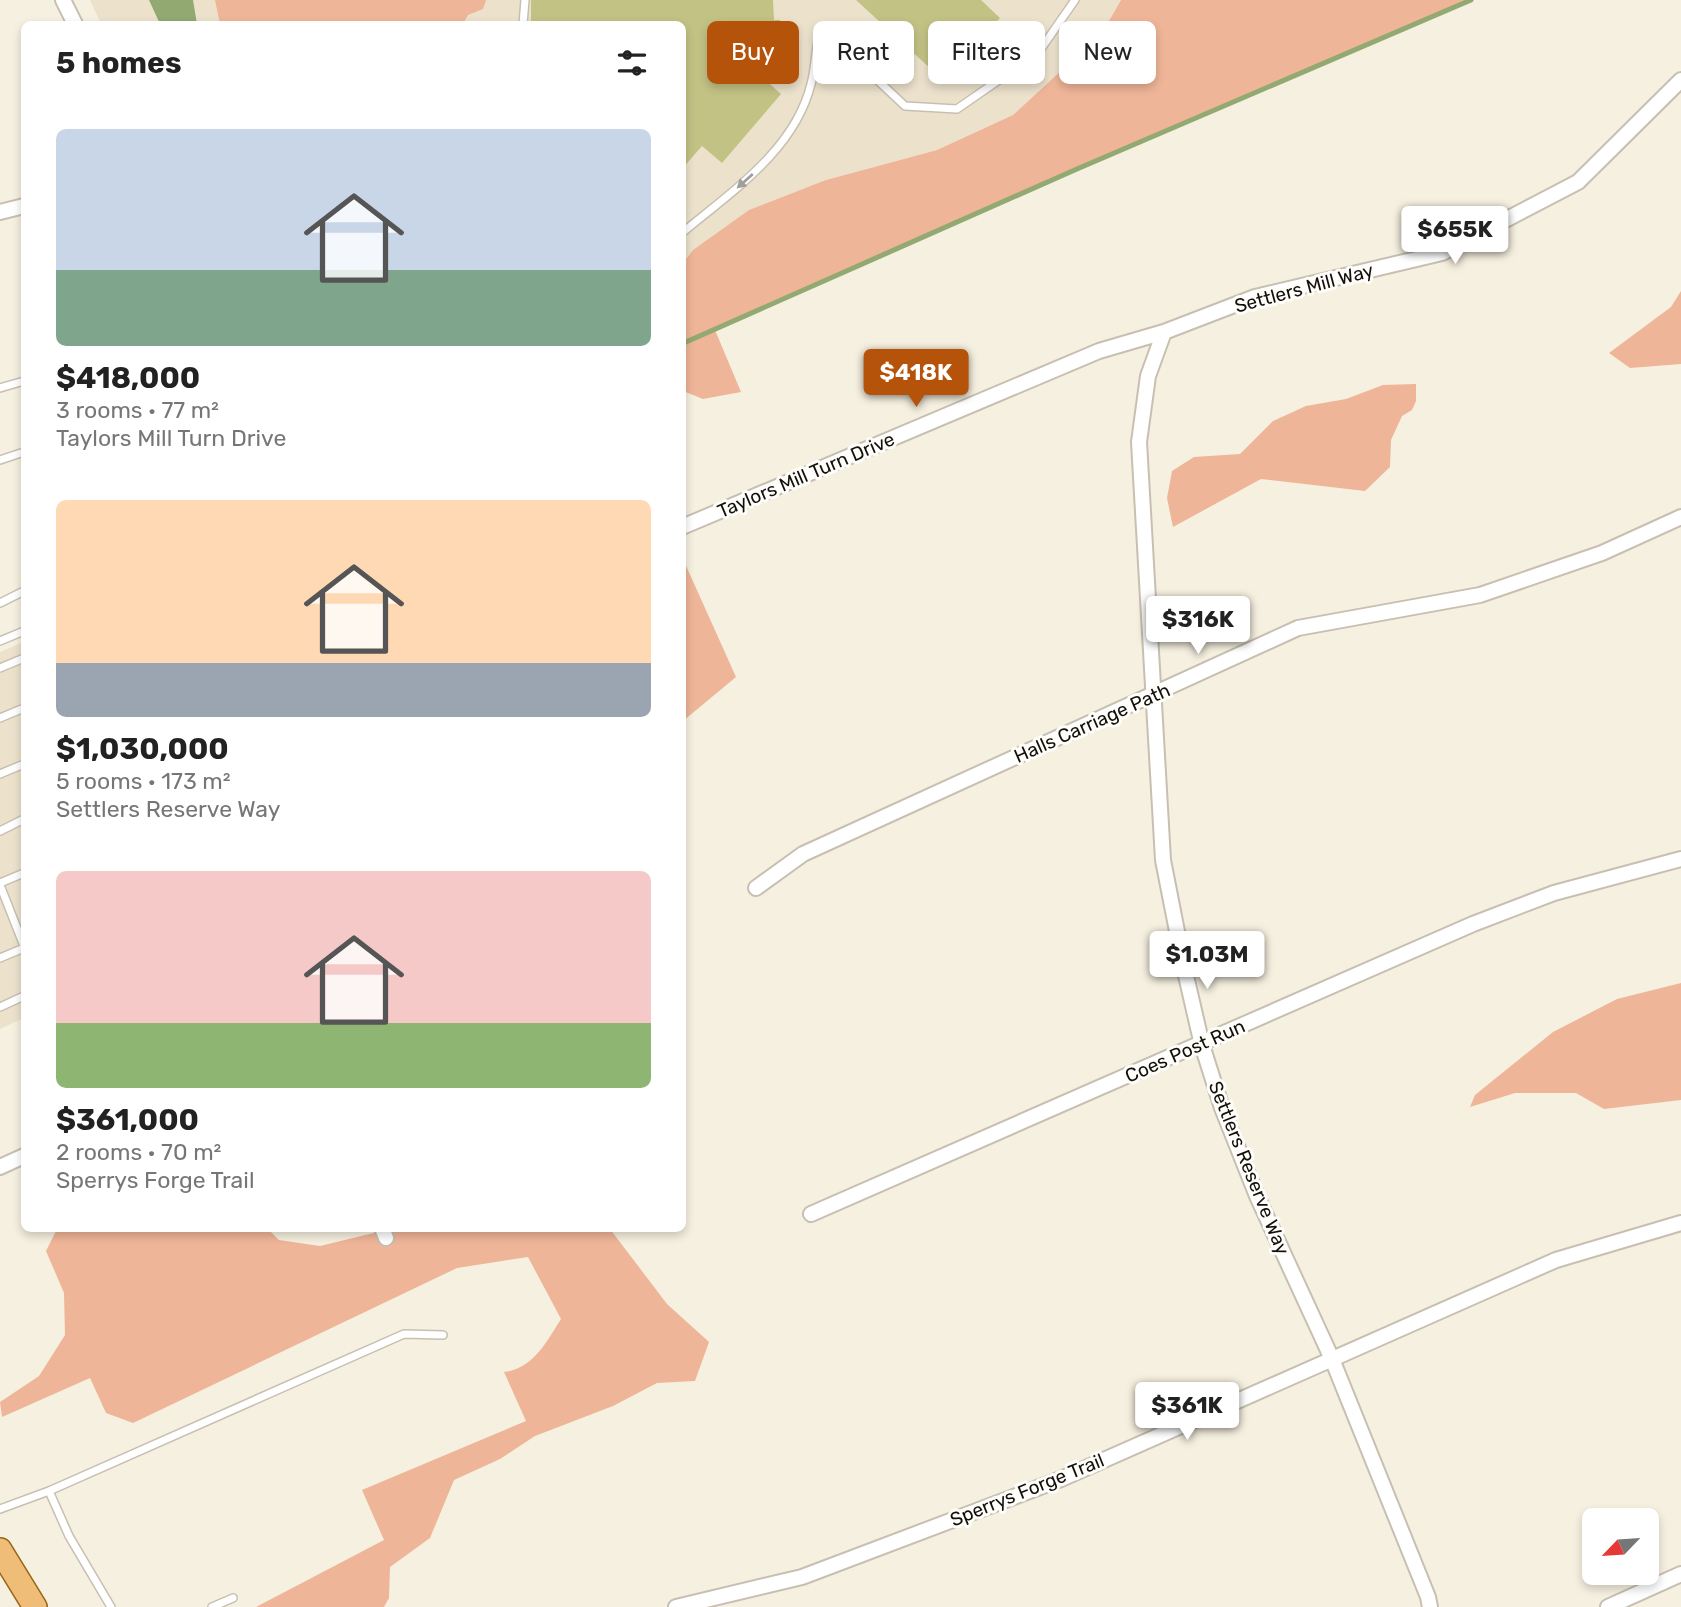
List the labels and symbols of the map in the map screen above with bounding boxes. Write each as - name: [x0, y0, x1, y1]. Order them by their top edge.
- one-way arrow: [737, 173, 754, 189]
- pin: $655K: [1406, 206, 1504, 266]
- street label: Settlers Mill Way: [1232, 258, 1376, 318]
- pin: $418K: [867, 350, 965, 409]
- street label: Taylors Mill Turn Drive: [714, 427, 898, 523]
- pin: $316K: [1149, 596, 1247, 656]
- street label: Halls Carriage Path: [1010, 678, 1174, 768]
- pin: $1.03M: [1150, 932, 1264, 991]
- street label: Coes Post Run: [1122, 1014, 1248, 1088]
- street label: Settlers Reserve Way: [1204, 1078, 1294, 1258]
- pin: $361K: [1138, 1382, 1236, 1442]
- street label: Sperrys Forge Trail: [947, 1449, 1107, 1531]
- north arrow: [1582, 1508, 1659, 1586]

